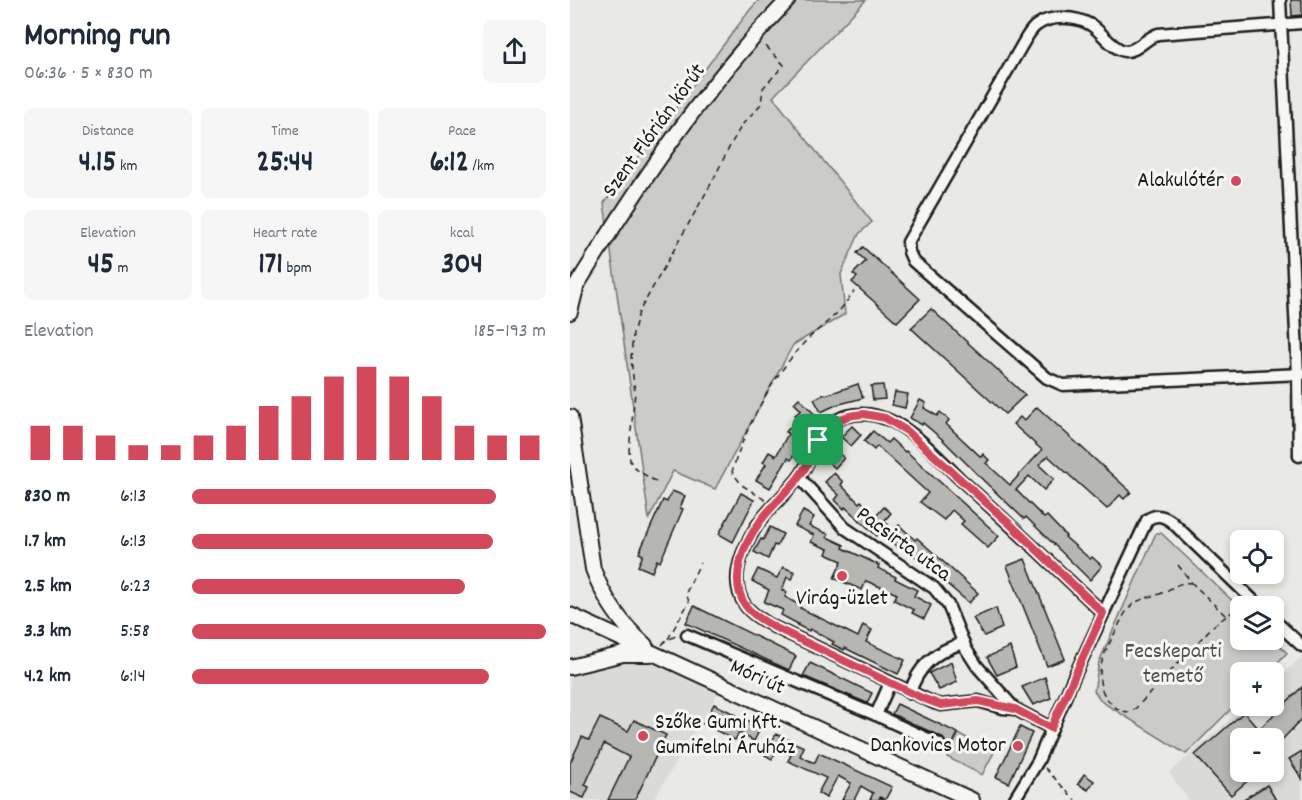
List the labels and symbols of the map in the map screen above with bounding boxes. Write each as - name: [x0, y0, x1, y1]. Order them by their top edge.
- street label: Szent Flórián körút: [596, 58, 714, 204]
- place label: Alakulótér: [1137, 166, 1225, 197]
- marker: Alakulótér: [1229, 174, 1243, 188]
- pin: [792, 414, 843, 465]
- street label: Pacsirta utca: [849, 500, 957, 591]
- marker: Virág-üzlet: [835, 569, 849, 583]
- place label: Virág-üzlet: [796, 584, 888, 615]
- park label: Fecskeparti temető: [1124, 637, 1222, 693]
- street label: Móri út: [724, 652, 790, 704]
- place label: Szőke Gumi Kft. Gumifelni Áruház: [655, 708, 796, 764]
- marker: Szőke Gumi Kft. Gumifelni Áruház: [636, 729, 650, 743]
- place label: Dankovics Motor: [870, 731, 1007, 762]
- marker: Dankovics Motor: [1011, 739, 1025, 753]

